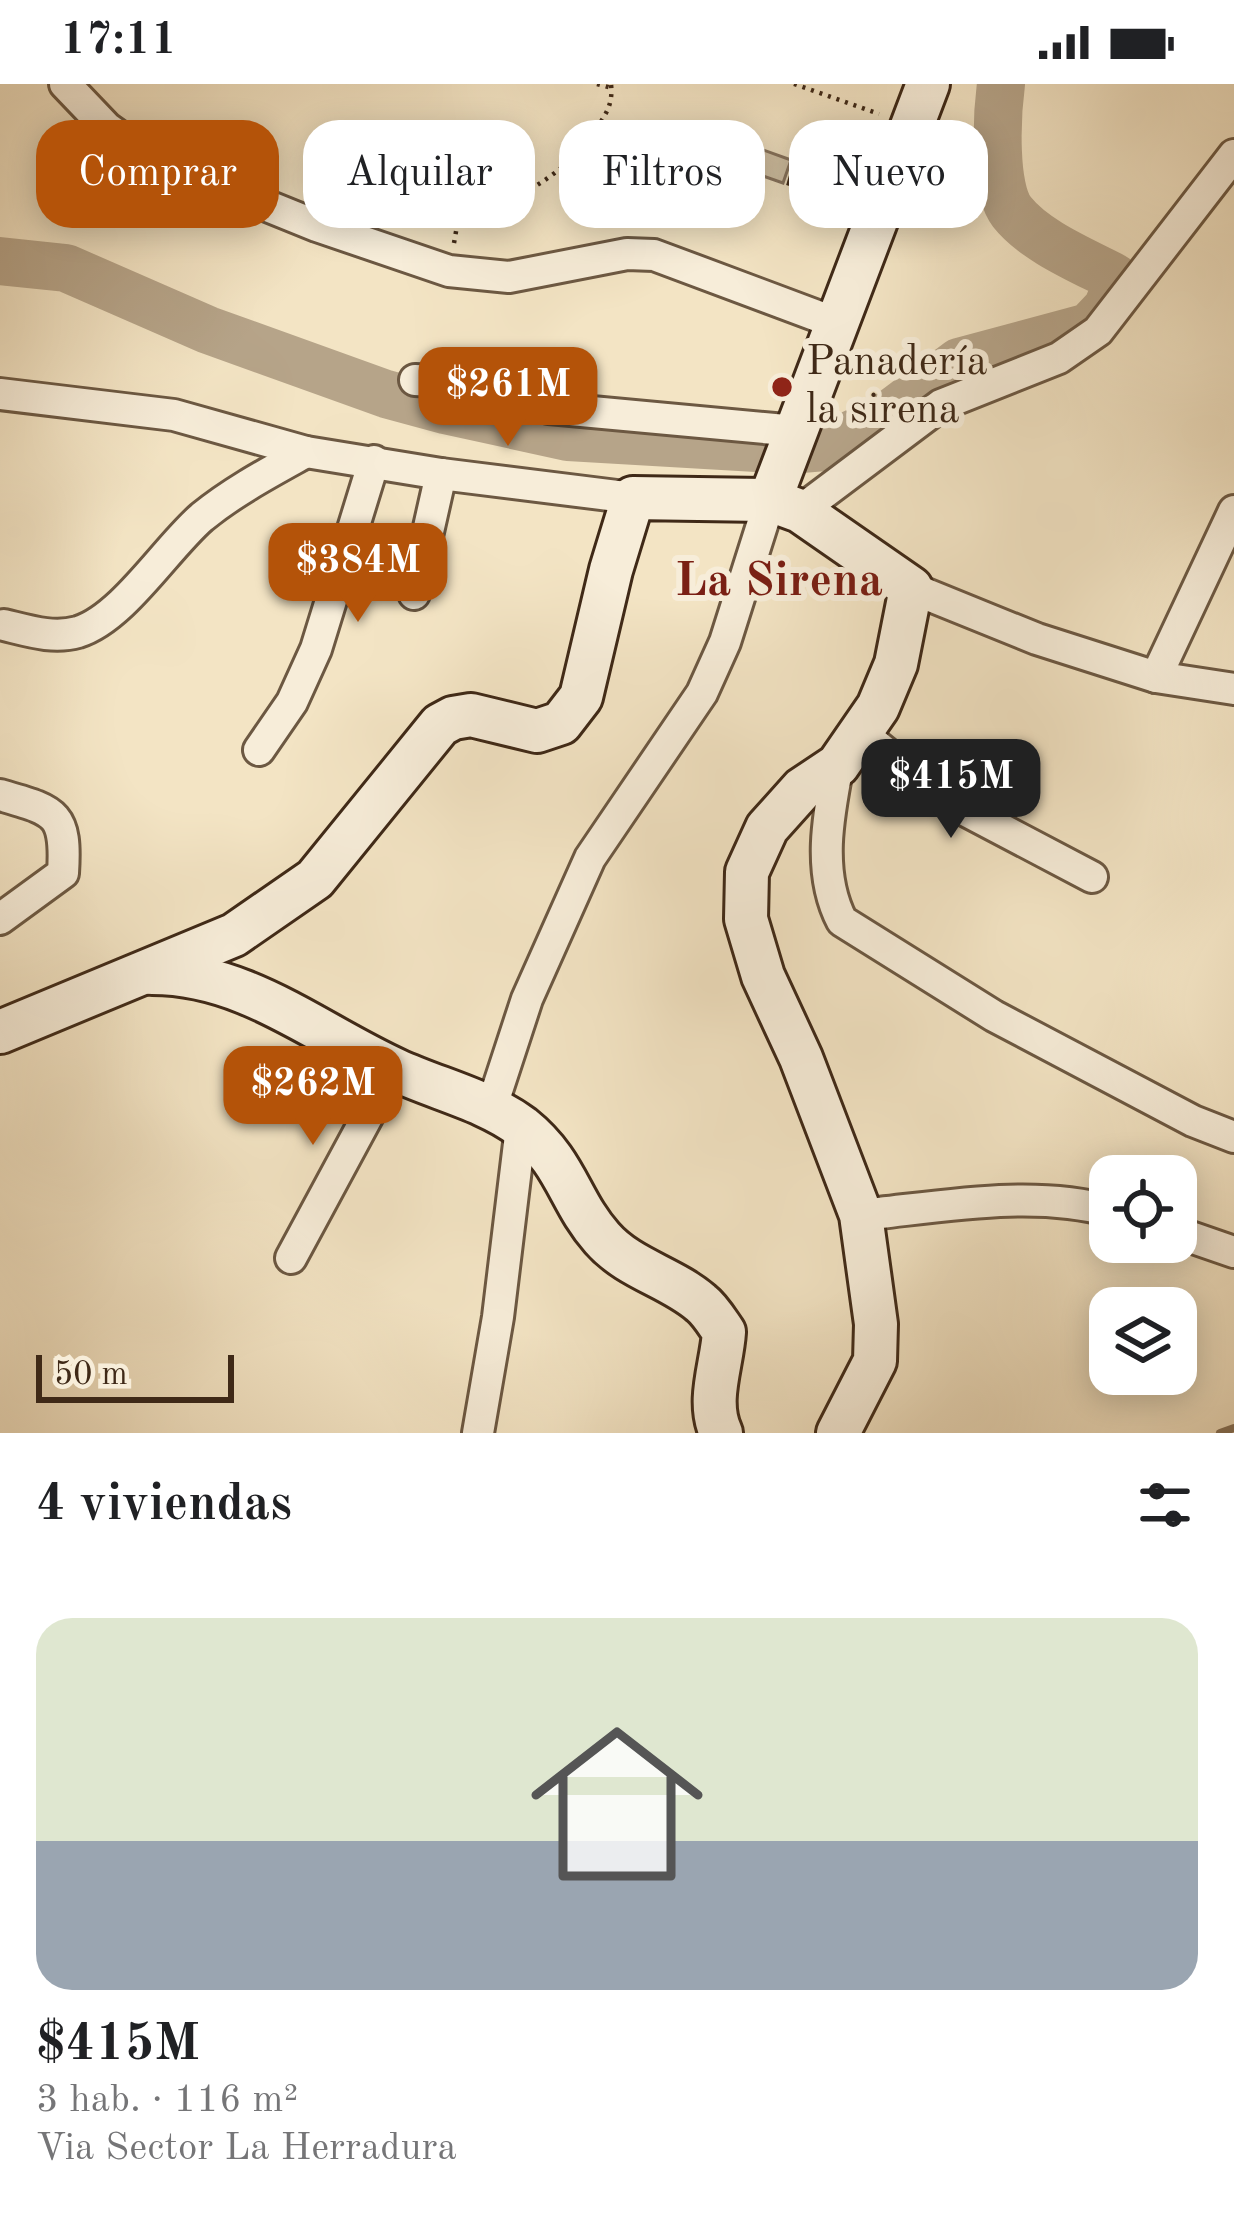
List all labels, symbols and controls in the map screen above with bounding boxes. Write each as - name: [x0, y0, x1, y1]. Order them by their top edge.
- text: 17:11: [60, 19, 177, 64]
- chip: Comprar: [36, 120, 279, 228]
- chip: Alquilar: [303, 120, 535, 228]
- chip: Filtros: [559, 120, 765, 228]
- chip: Nuevo: [789, 120, 988, 228]
- place label: Panadería la sirena: [806, 342, 987, 432]
- pin: $261M: [424, 347, 592, 449]
- text: $261M: [445, 366, 571, 405]
- marker: Panadería la sirena: [769, 374, 795, 400]
- pin: $384M: [274, 523, 442, 625]
- text: $384M: [295, 542, 421, 581]
- district label: La Sirena: [675, 558, 883, 606]
- pin: $415M: [867, 739, 1035, 841]
- text: $415M: [888, 758, 1014, 797]
- pin: $262M: [229, 1046, 397, 1148]
- text: $262M: [250, 1065, 376, 1104]
- map controls: [1089, 1155, 1197, 1395]
- button: locate: [1089, 1155, 1197, 1263]
- button: layers: [1089, 1287, 1197, 1395]
- scale bar: [36, 1349, 234, 1402]
- text: 50 m: [54, 1359, 128, 1392]
- icon: filters: [1132, 1472, 1198, 1538]
- text: 4 viviendas: [36, 1480, 292, 1531]
- icon: home: [509, 1696, 725, 1912]
- text: $415M: [36, 2020, 200, 2071]
- text: 3 hab. · 116 m²: [36, 2081, 298, 2120]
- text: Via Sector La Herradura: [36, 2129, 457, 2168]

